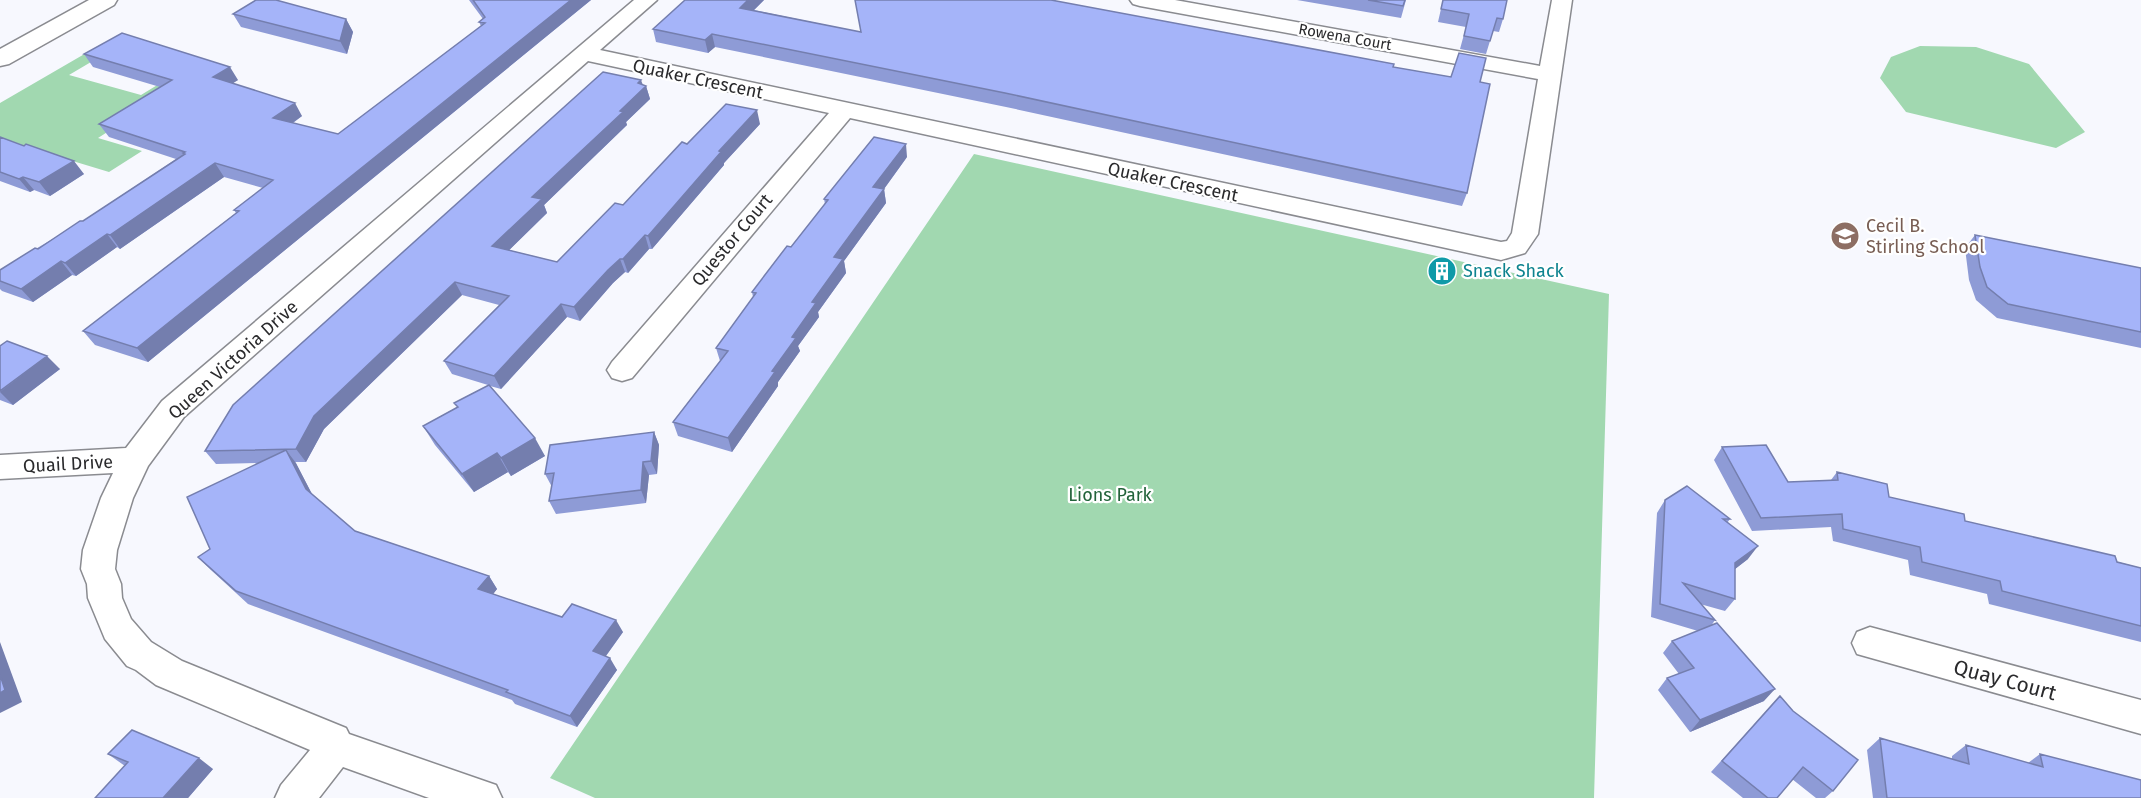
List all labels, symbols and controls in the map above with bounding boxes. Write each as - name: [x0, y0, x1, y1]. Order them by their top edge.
- street label: Rowena Court: [1297, 20, 1394, 54]
- street label: Quaker Crescent: [631, 54, 766, 104]
- street label: Quaker Crescent: [1106, 157, 1241, 207]
- street label: Questor Court: [687, 189, 777, 291]
- place label: Cecil B. Stirling School: [1866, 215, 1985, 258]
- school or university icon: Cecil B. Stirling School: [1829, 220, 1861, 252]
- building icon: Snack Shack: [1426, 255, 1458, 287]
- place label: Snack Shack: [1463, 260, 1564, 282]
- street label: Queen Victoria Drive: [164, 296, 302, 424]
- street label: Quail Drive: [22, 451, 114, 477]
- park label: Lions Park: [1068, 484, 1153, 506]
- street label: Quay Court: [1951, 654, 2060, 706]

